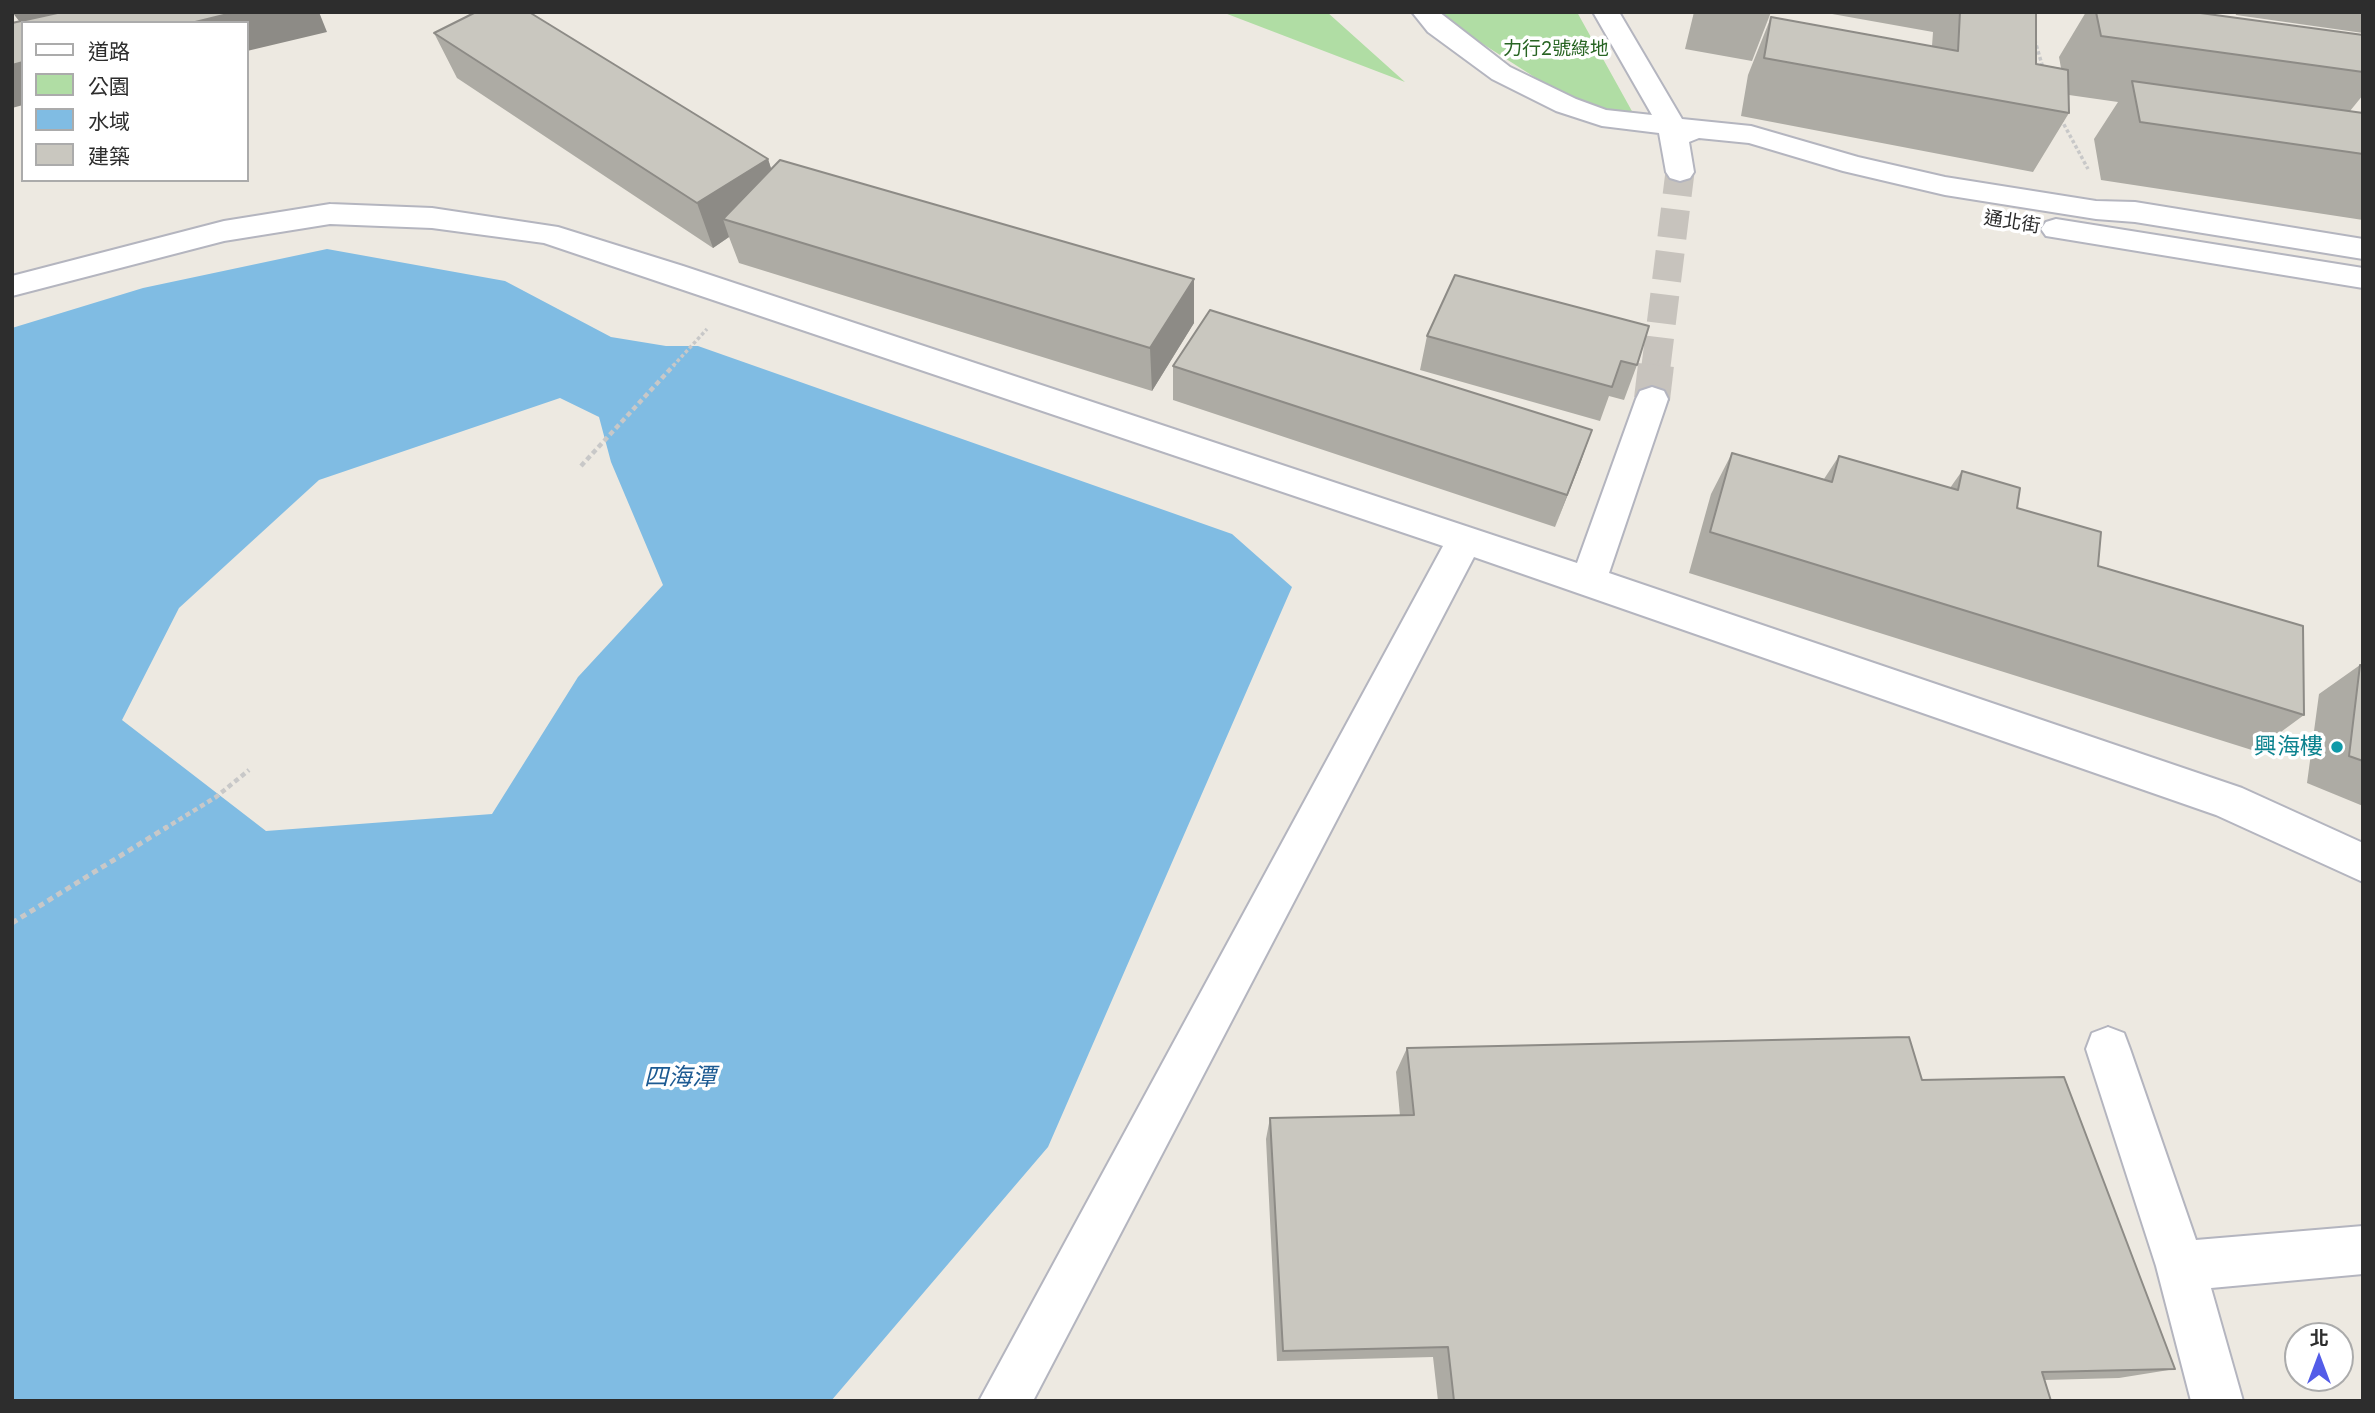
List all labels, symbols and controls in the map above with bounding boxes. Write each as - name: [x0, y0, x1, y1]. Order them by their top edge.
- legend: [21, 21, 248, 182]
- text: 道路: [88, 38, 130, 63]
- park label: 力行2號綠地: [1503, 38, 1609, 60]
- text: 公園: [88, 73, 130, 98]
- text: 水域: [88, 108, 130, 133]
- text: 建築: [88, 143, 130, 168]
- street label: 通北街: [1982, 206, 2042, 238]
- place label: 興海樓: [2254, 733, 2323, 761]
- marker: 興海樓: [2329, 739, 2345, 755]
- water label: 四海潭: [644, 1063, 716, 1091]
- north arrow: [2284, 1322, 2354, 1392]
- text: 北: [2309, 1326, 2329, 1349]

